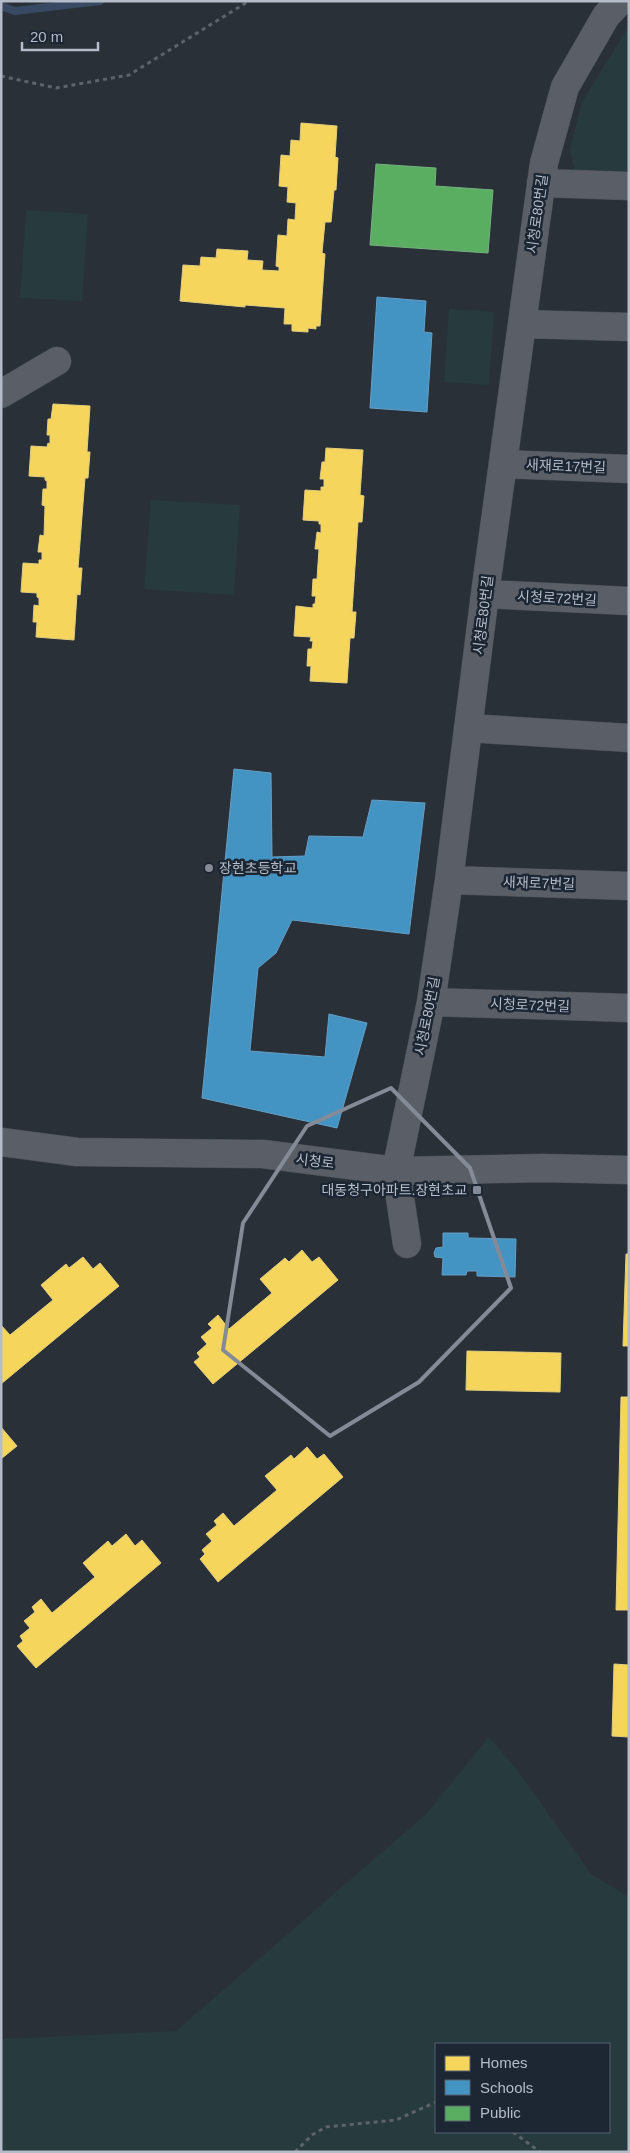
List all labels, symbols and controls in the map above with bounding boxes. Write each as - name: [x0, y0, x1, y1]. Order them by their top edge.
- scale bar: [22, 20, 99, 52]
- text: 20 m: [30, 28, 63, 45]
- street label: 시청로80번길: [524, 173, 550, 255]
- street label: 새재로17번길: [526, 457, 606, 475]
- street label: 시청로80번길: [470, 574, 496, 656]
- street label: 시청로72번길: [517, 588, 597, 608]
- place label: 장현초등학교: [219, 860, 296, 876]
- marker: 장현초등학교: [203, 862, 215, 874]
- street label: 새재로7번길: [503, 874, 575, 892]
- street label: 시청로80번길: [412, 975, 442, 1057]
- street label: 시청로72번길: [490, 996, 570, 1014]
- street label: 시청로: [295, 1151, 335, 1171]
- place label: 대동청구아파트.장현초교: [321, 1182, 467, 1198]
- marker: 대동청구아파트.장현초교: [471, 1184, 483, 1196]
- legend: [435, 2043, 610, 2133]
- text: Homes: [480, 2054, 528, 2071]
- text: Schools: [480, 2079, 533, 2096]
- text: Public: [480, 2104, 521, 2121]

